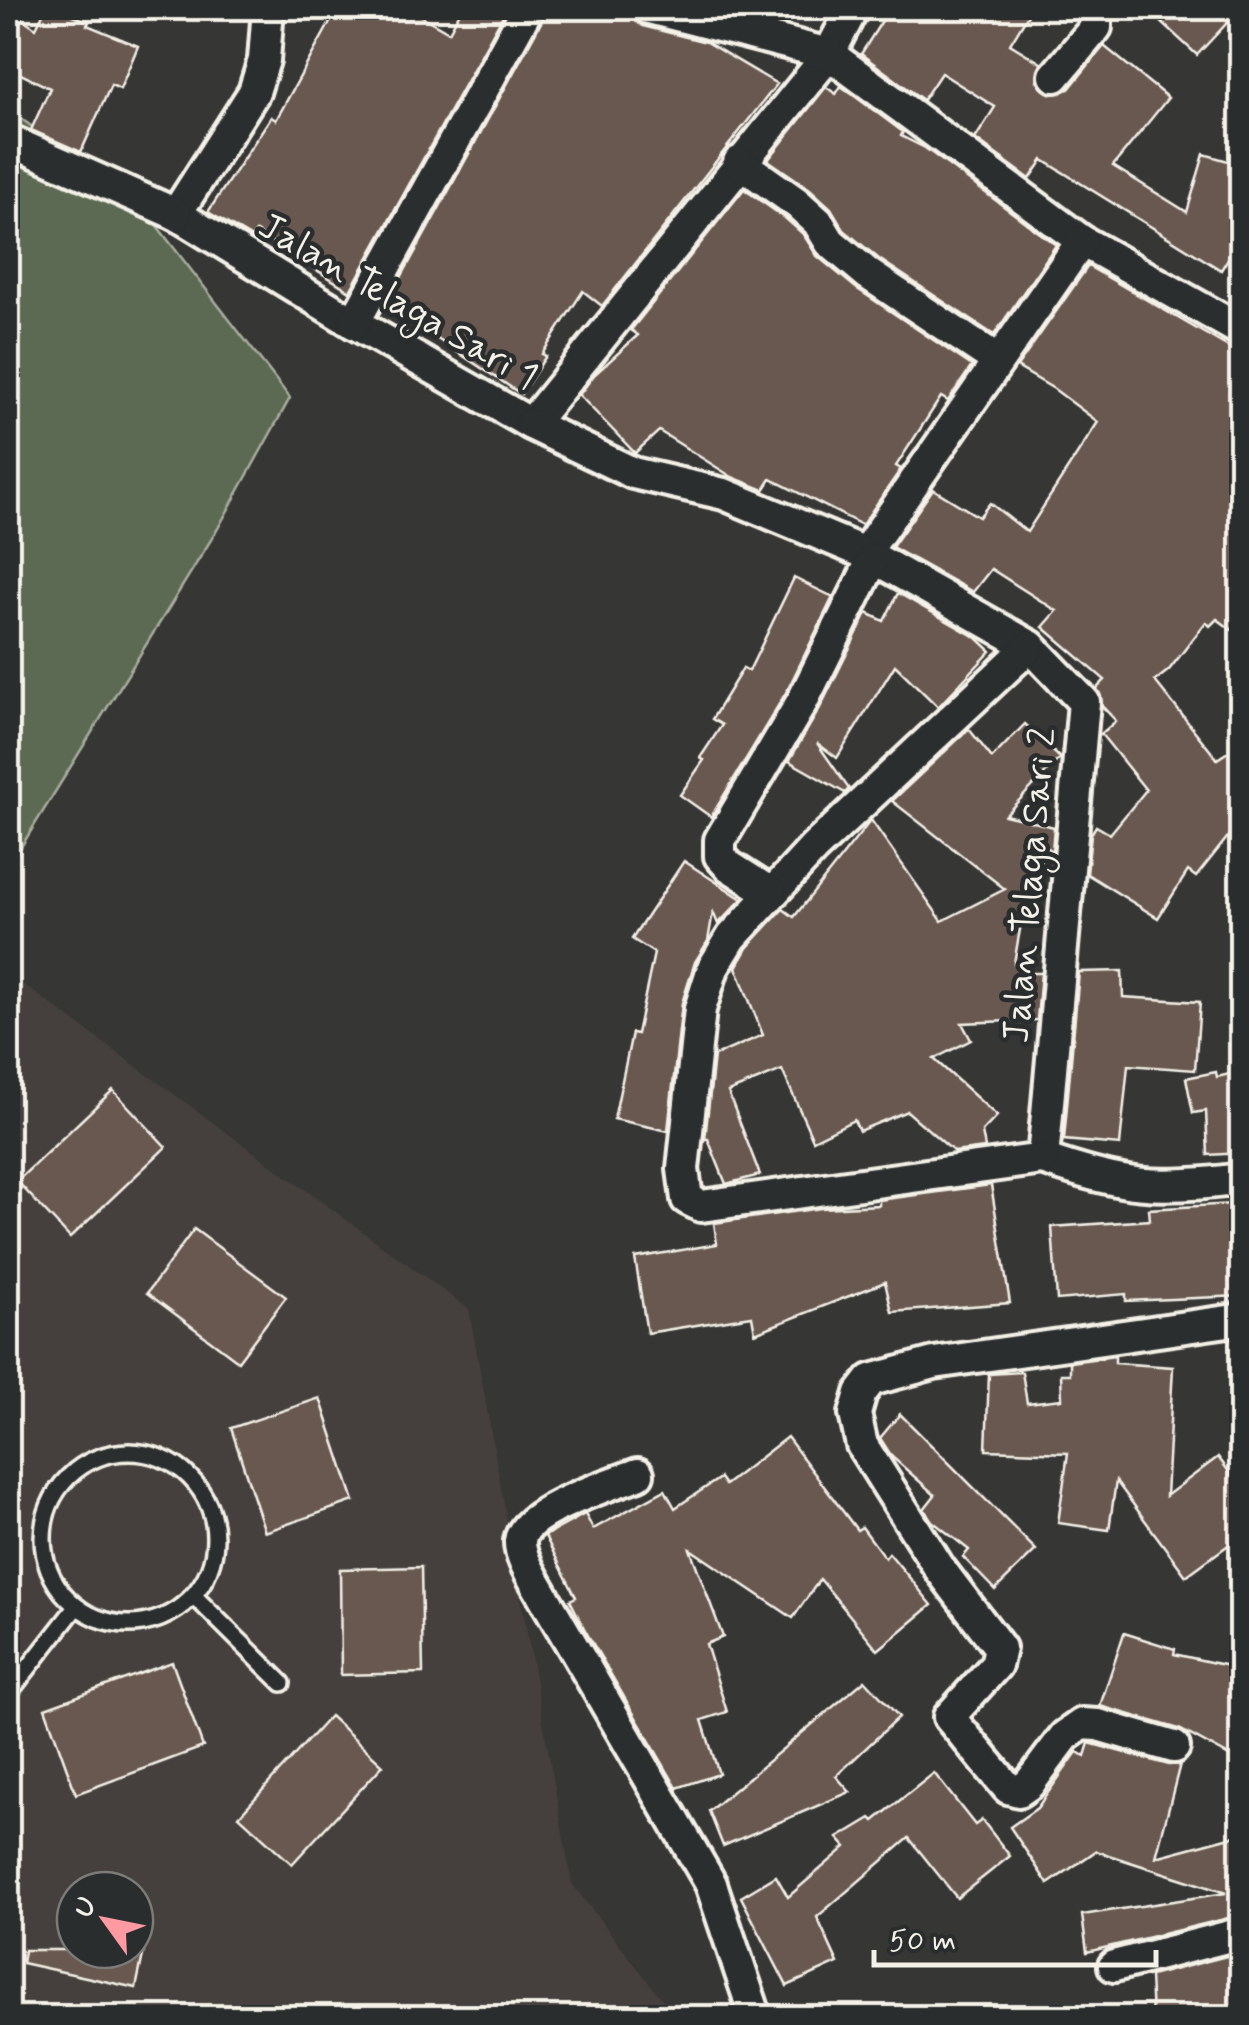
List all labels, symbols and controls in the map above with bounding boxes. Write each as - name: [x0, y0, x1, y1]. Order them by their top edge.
- street label: Jalan Telaga Sari 1: [247, 202, 546, 406]
- street label: Jalan Telaga Sari 2: [992, 726, 1073, 1045]
- north arrow: [55, 1870, 155, 1970]
- text: U: [66, 1890, 107, 1925]
- scale bar: [874, 1905, 1156, 1967]
- text: 50 m: [889, 1922, 956, 1961]

